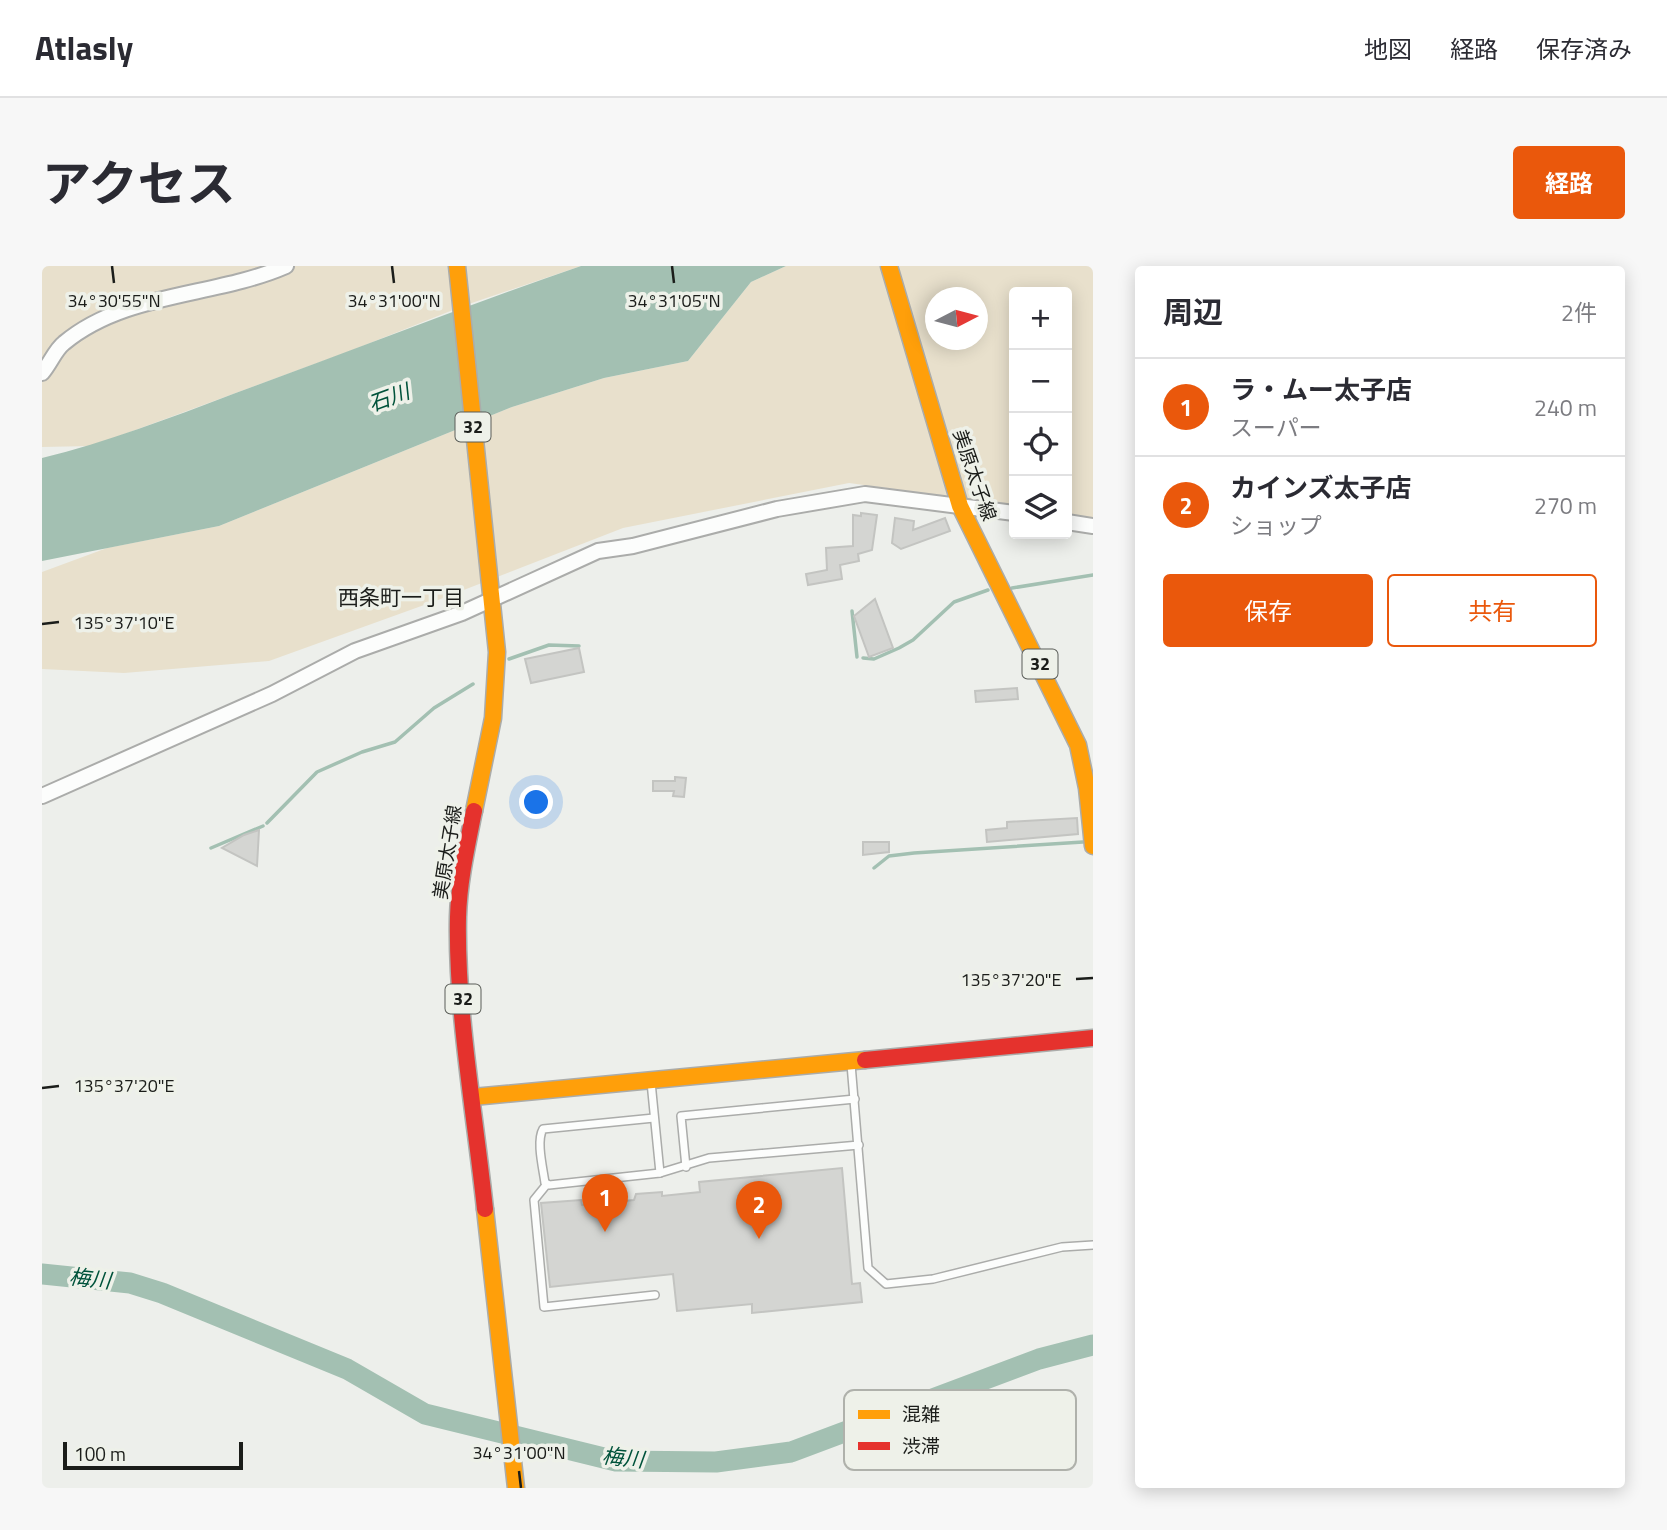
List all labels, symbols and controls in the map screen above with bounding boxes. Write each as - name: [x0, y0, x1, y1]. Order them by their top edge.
- text: Atlasly: [35, 23, 133, 73]
- text: 地図: [1364, 31, 1412, 67]
- text: 経路: [1450, 31, 1498, 67]
- text: 保存済み: [1536, 31, 1632, 67]
- text: アクセス: [42, 145, 236, 220]
- button: 経路: [1513, 146, 1625, 219]
- text: 34°30'55"N: [67, 287, 161, 314]
- text: 34°31'00"N: [347, 287, 441, 314]
- text: 34°31'05"N: [627, 287, 721, 314]
- north arrow: [925, 287, 988, 350]
- map controls: [1009, 287, 1072, 539]
- button: +: [1009, 287, 1072, 350]
- text: 周辺: [1163, 289, 1223, 335]
- text: 2件: [1561, 295, 1597, 330]
- button: −: [1009, 350, 1072, 413]
- text: ラ・ムー太子店: [1230, 370, 1412, 409]
- water label: 石川: [363, 374, 416, 419]
- text: 1: [1180, 390, 1192, 425]
- text: 240 m: [1534, 390, 1597, 425]
- text: スーパー: [1230, 410, 1322, 445]
- road number: 32: [456, 412, 490, 442]
- button: locate: [1009, 413, 1072, 476]
- street label: 美原太子線: [946, 425, 1005, 524]
- text: カインズ太子店: [1230, 468, 1411, 507]
- button: layers: [1009, 476, 1072, 539]
- text: 2: [1180, 488, 1192, 523]
- text: 270 m: [1534, 488, 1597, 523]
- text: ショップ: [1230, 508, 1322, 543]
- button: 保存: [1163, 574, 1373, 647]
- button: 共有: [1387, 574, 1597, 647]
- district label: 西条町一丁目: [338, 581, 464, 613]
- text: 135°37'10"E: [73, 609, 175, 636]
- road number: 32: [1023, 650, 1058, 678]
- your location: [519, 785, 553, 819]
- street label: 美原太子線: [425, 803, 468, 901]
- text: 135°37'20"E: [960, 966, 1062, 993]
- road number: 32: [446, 984, 480, 1014]
- text: 135°37'20"E: [73, 1072, 175, 1099]
- pin: 1: [582, 1174, 628, 1232]
- pin: 2: [736, 1181, 782, 1239]
- water label: 梅川: [68, 1260, 115, 1296]
- legend: [844, 1390, 1076, 1470]
- text: 混雑: [902, 1399, 940, 1428]
- text: 渋滞: [902, 1431, 940, 1460]
- scale bar: [63, 1439, 243, 1471]
- text: 100 m: [74, 1439, 126, 1468]
- text: 34°31'00"N: [472, 1439, 566, 1466]
- water label: 梅川: [601, 1439, 648, 1475]

